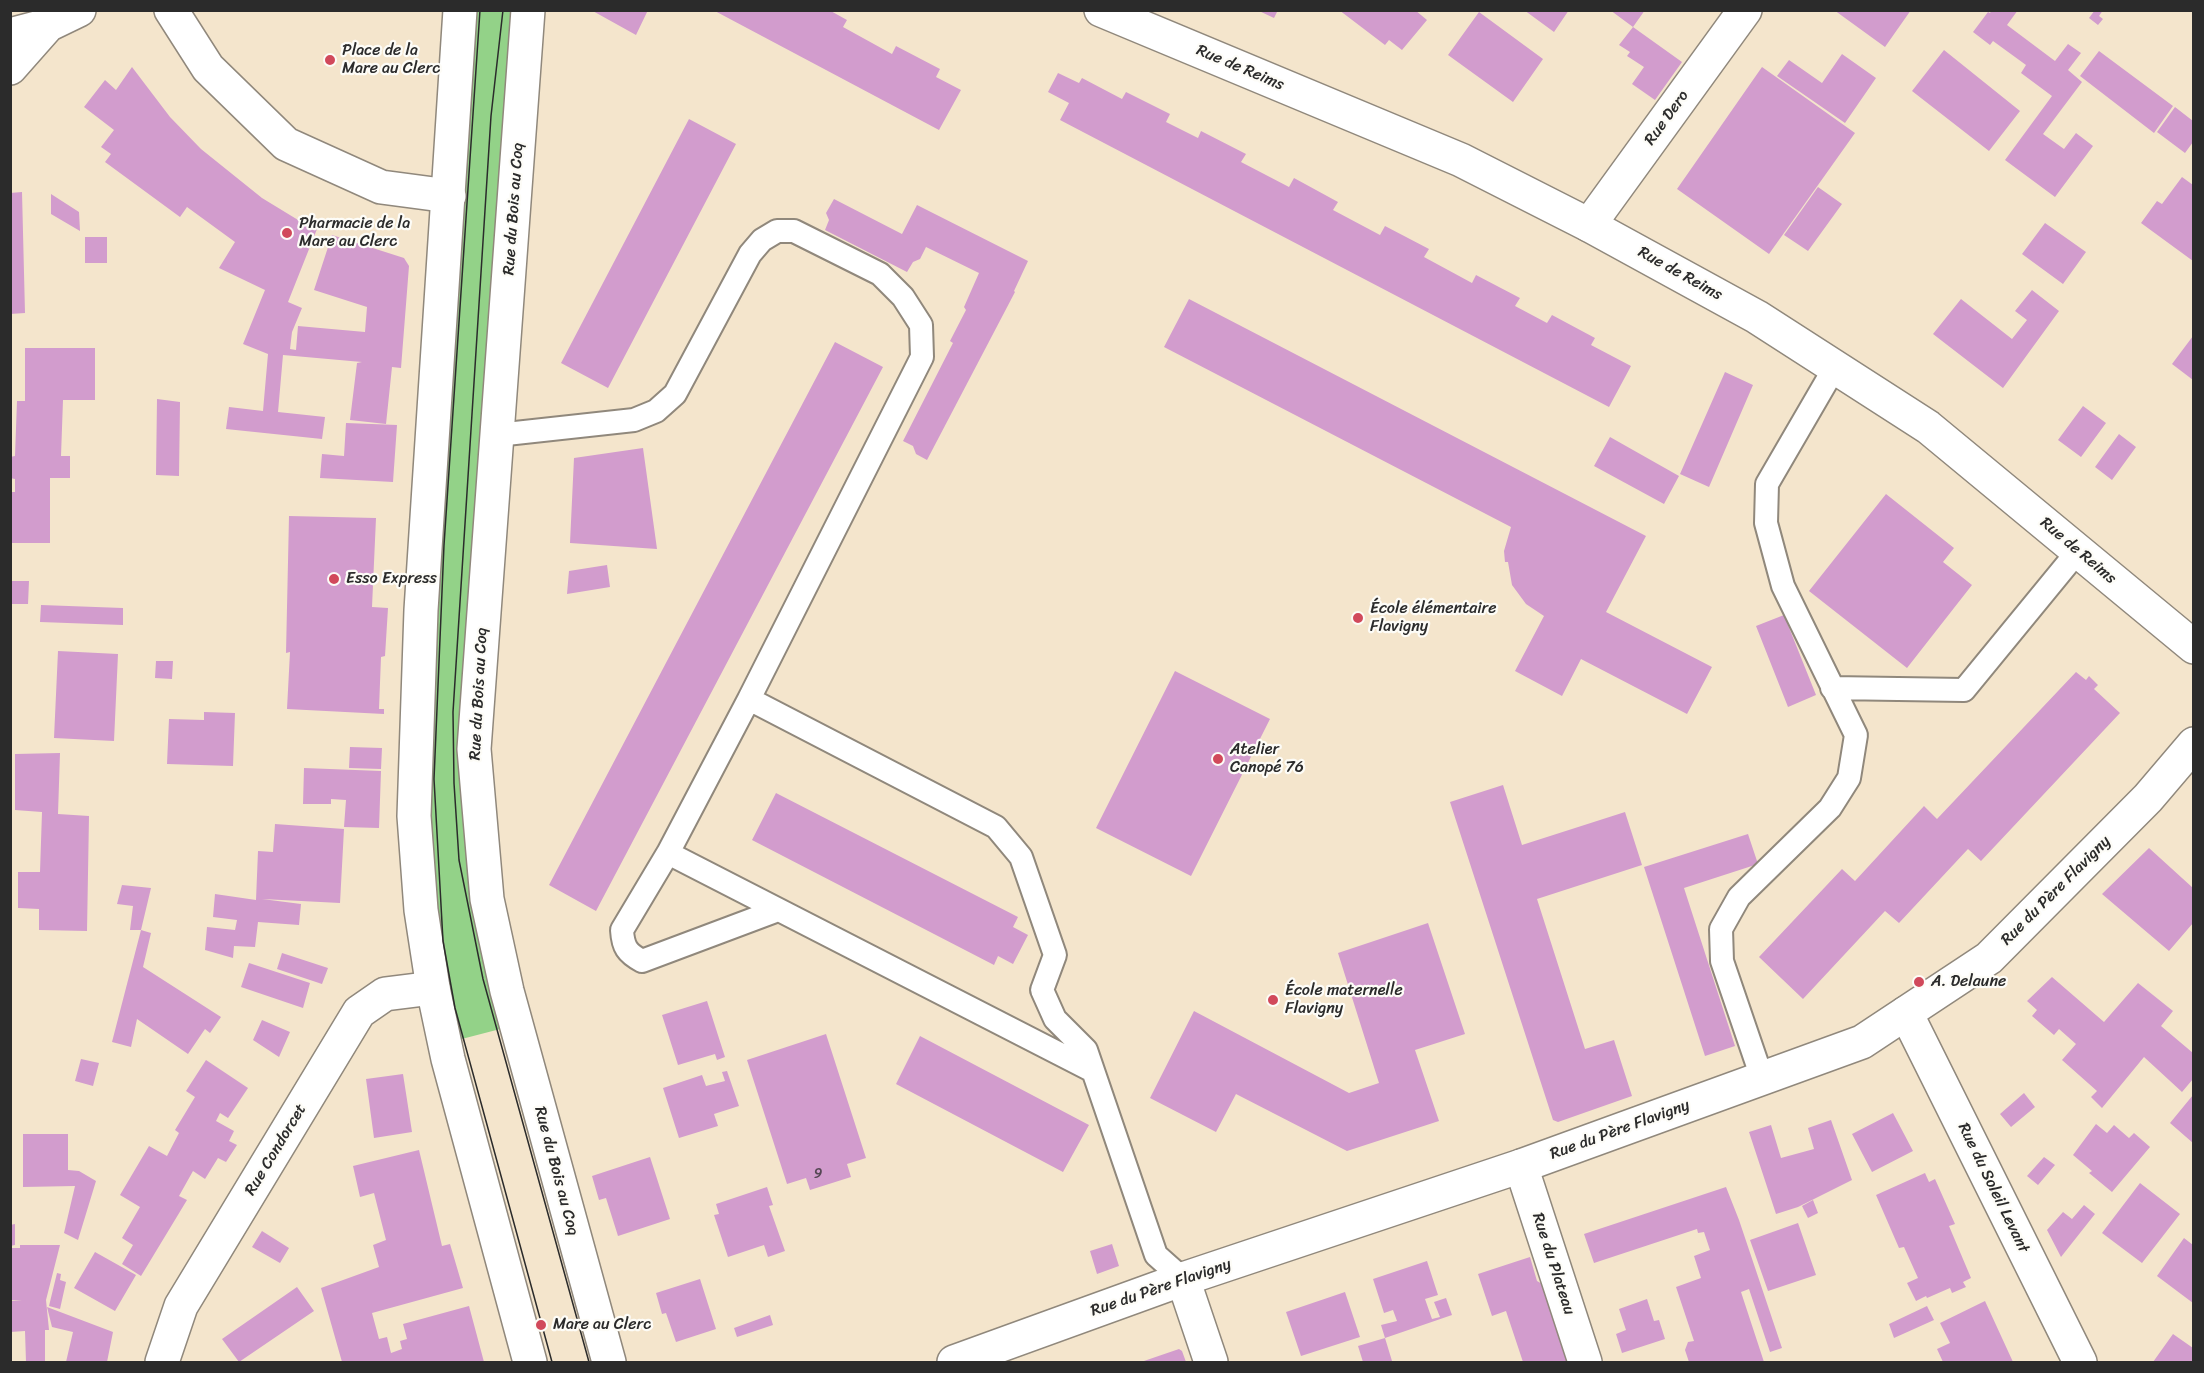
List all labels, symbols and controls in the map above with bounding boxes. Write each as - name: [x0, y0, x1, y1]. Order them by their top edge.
- place label: Place de la Mare au Clerc: [342, 41, 440, 79]
- street label: Rue de Reims: [1193, 41, 1287, 95]
- marker: Place de la Mare au Clerc: [323, 53, 337, 67]
- street label: Rue Dero: [1641, 87, 1693, 149]
- street label: Rue du Bois au Coq: [500, 142, 528, 276]
- place label: Pharmacie de la Mare au Clerc: [299, 214, 410, 252]
- marker: Pharmacie de la Mare au Clerc: [280, 226, 294, 240]
- street label: Rue de Reims: [1634, 243, 1726, 305]
- street label: Rue de Reims: [2036, 514, 2120, 588]
- place label: Esso Express: [346, 569, 437, 589]
- marker: Esso Express: [327, 572, 341, 586]
- place label: École élémentaire Flavigny: [1370, 599, 1496, 637]
- marker: École élémentaire Flavigny: [1351, 611, 1365, 625]
- street label: Rue du Bois au Coq: [466, 627, 492, 761]
- place label: Atelier Canopé 76: [1230, 740, 1304, 778]
- marker: Atelier Canopé 76: [1211, 752, 1225, 766]
- street label: Rue du Père Flavigny: [1997, 832, 2115, 950]
- place label: A. Delaune: [1931, 972, 2006, 992]
- marker: A. Delaune: [1912, 975, 1926, 989]
- place label: École maternelle Flavigny: [1285, 981, 1403, 1019]
- marker: École maternelle Flavigny: [1266, 993, 1280, 1007]
- street label: Rue du Père Flavigny: [1548, 1096, 1692, 1164]
- street label: Rue Condorcet: [241, 1101, 311, 1199]
- street label: Rue du Bois au Coq: [530, 1104, 582, 1238]
- street label: Rue du Soleil Levant: [1953, 1120, 2033, 1256]
- house number: 9: [814, 1166, 822, 1182]
- street label: Rue du Plateau: [1527, 1211, 1579, 1317]
- street label: Rue du Père Flavigny: [1088, 1255, 1234, 1321]
- place label: Mare au Clerc: [553, 1315, 651, 1335]
- marker: Mare au Clerc: [534, 1318, 548, 1332]

